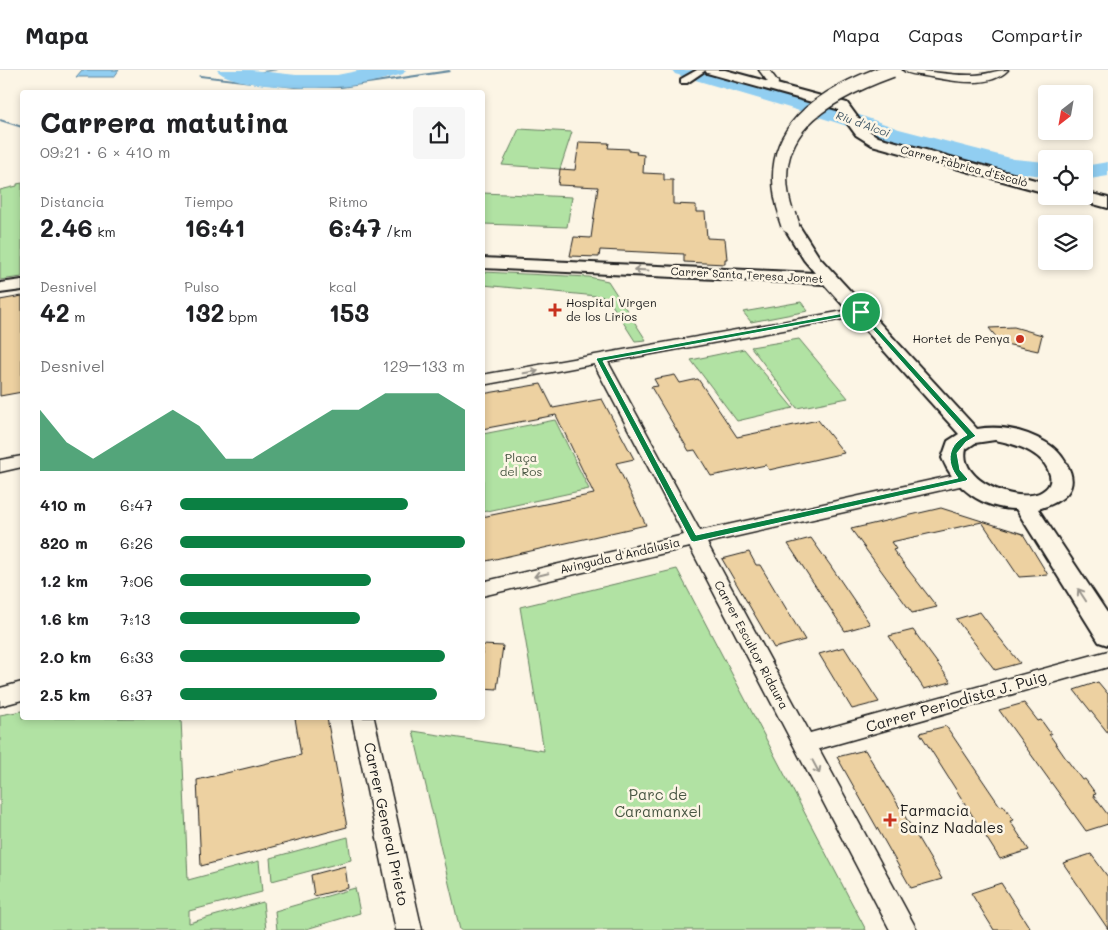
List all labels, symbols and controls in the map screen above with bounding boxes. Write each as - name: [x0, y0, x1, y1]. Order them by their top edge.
- text: Mapa: [25, 19, 89, 50]
- text: Mapa: [832, 23, 880, 47]
- text: Capas: [908, 23, 963, 47]
- text: Compartir: [991, 23, 1083, 47]
- north arrow: [1038, 85, 1092, 140]
- map controls: [1038, 85, 1093, 270]
- text: Carrera matutina: [40, 104, 289, 140]
- button: share: [413, 107, 465, 159]
- water label: Riu d'Alcoi: [834, 107, 893, 140]
- text: 09:21 · 6 × 410 m: [40, 141, 170, 162]
- street label: Carrer Fàbrica d'Escaló: [899, 141, 1030, 190]
- button: locate: [1038, 150, 1093, 205]
- text: Distancia: [40, 192, 105, 211]
- text: Tiempo: [184, 192, 233, 211]
- text: Ritmo: [329, 192, 368, 211]
- text: 2.46: [40, 211, 93, 243]
- text: 16:41: [184, 211, 245, 243]
- text: 6:47: [329, 211, 381, 243]
- button: layers: [1038, 215, 1093, 270]
- text: km: [93, 222, 116, 241]
- text: /km: [381, 222, 412, 241]
- street label: Carrer Santa Teresa Jornet: [670, 263, 824, 286]
- one-way arrow: [633, 266, 649, 275]
- text: Desnivel: [40, 277, 97, 296]
- text: Pulso: [184, 277, 219, 296]
- text: kcal: [329, 277, 357, 296]
- pin: [840, 291, 882, 333]
- place label: Hospital Virgen de los Lirios: [566, 294, 657, 324]
- text: 42: [40, 296, 70, 328]
- text: 132: [184, 296, 224, 328]
- text: 153: [329, 296, 369, 328]
- icon: arrive: [847, 298, 875, 326]
- marker: Hospital Virgen de los Lirios: [548, 303, 562, 317]
- text: m: [70, 307, 85, 326]
- text: bpm: [224, 307, 258, 326]
- place label: Hortet de Penya: [912, 330, 1010, 346]
- marker: Hortet de Penya: [1014, 333, 1026, 345]
- text: Desnivel: [40, 355, 105, 376]
- text: 129–133 m: [383, 355, 465, 376]
- one-way arrow: [522, 366, 538, 376]
- park label: Plaça del Ros: [500, 449, 542, 479]
- text: 410 m: [40, 494, 86, 515]
- text: 6:47: [120, 494, 153, 515]
- text: 820 m: [40, 532, 88, 553]
- text: 6:26: [120, 532, 153, 553]
- street label: Avinguda d'Andalusia: [558, 533, 682, 577]
- text: 1.2 km: [40, 570, 88, 591]
- text: 7:06: [120, 570, 153, 591]
- one-way arrow: [533, 571, 549, 580]
- street label: Carrer Escultor Ridaura: [711, 577, 793, 712]
- one-way arrow: [1076, 588, 1086, 602]
- text: 1.6 km: [40, 608, 89, 629]
- text: 7:13: [120, 608, 150, 629]
- text: 2.0 km: [40, 646, 91, 667]
- text: 6:33: [120, 646, 153, 667]
- street label: Carrer Periodista J. Puig: [863, 666, 1048, 736]
- text: 2.5 km: [40, 684, 90, 705]
- text: 6:37: [120, 684, 153, 705]
- street label: Carrer General Prieto: [360, 740, 414, 907]
- one-way arrow: [812, 759, 821, 774]
- park label: Parc de Caramanxel: [614, 784, 702, 821]
- place label: Farmacia Sainz Nadales: [900, 800, 1003, 837]
- marker: Farmacia Sainz Nadales: [884, 814, 896, 826]

